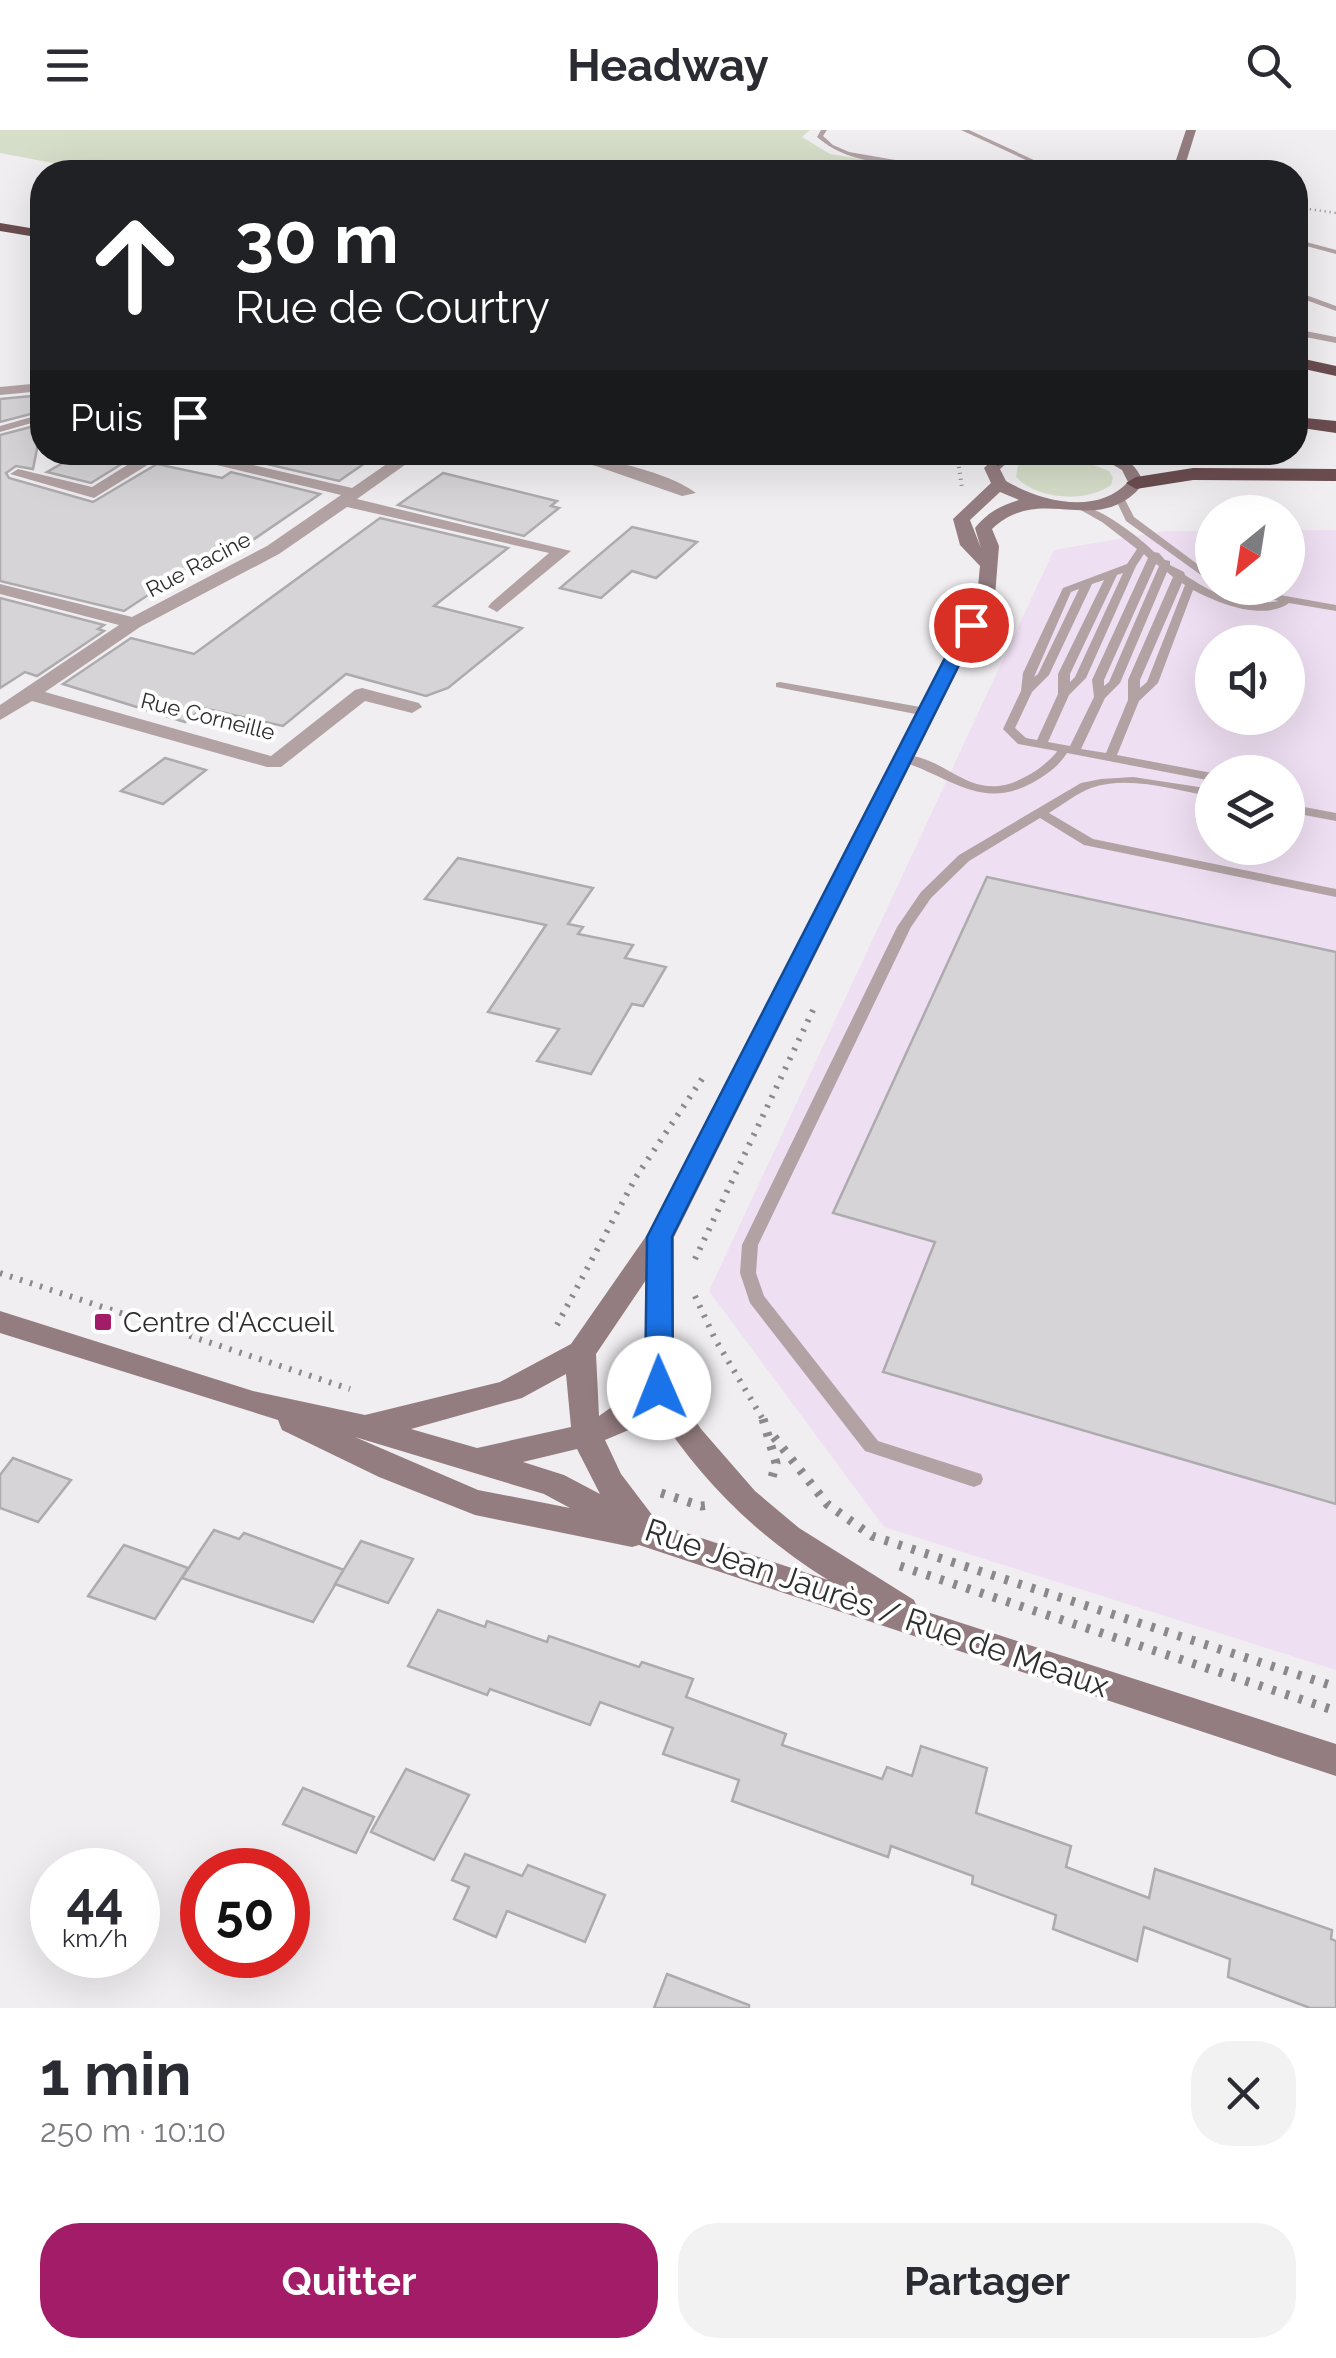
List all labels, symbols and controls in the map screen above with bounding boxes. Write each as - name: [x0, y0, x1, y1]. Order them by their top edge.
- icon: menu: [40, 38, 95, 93]
- icon: search: [1241, 38, 1296, 93]
- text: Headway: [567, 39, 769, 92]
- text: 30 m: [235, 197, 399, 279]
- icon: ahead: [70, 200, 200, 330]
- text: Rue de Courtry: [235, 281, 550, 334]
- icon: arrive: [163, 390, 218, 445]
- text: Puis: [70, 395, 143, 440]
- north arrow: [1195, 495, 1305, 605]
- map controls: [1195, 495, 1305, 865]
- street label: Rue Racine: [141, 526, 255, 602]
- pin: [929, 583, 1014, 668]
- icon: arrive: [944, 598, 999, 653]
- button: sound: [1195, 625, 1305, 735]
- street label: Rue Corneille: [138, 687, 278, 745]
- button: layers: [1195, 755, 1305, 865]
- place label: Centre d'Accueil: [123, 1306, 335, 1339]
- marker: Centre d'Accueil: [92, 1311, 114, 1333]
- position arrow: [607, 1336, 711, 1440]
- street label: Rue Jean Jaurès / Rue de Meaux: [641, 1511, 1114, 1704]
- speed limit sign: 50: [180, 1848, 310, 1978]
- text: 44: [66, 1871, 124, 1930]
- text: km/h: [62, 1923, 128, 1953]
- text: 1 min: [40, 2039, 191, 2109]
- button: close: [1191, 2041, 1296, 2146]
- text: 250 m · 10:10: [40, 2112, 226, 2149]
- button: Quitter: [40, 2223, 658, 2338]
- button: Partager: [678, 2223, 1296, 2338]

